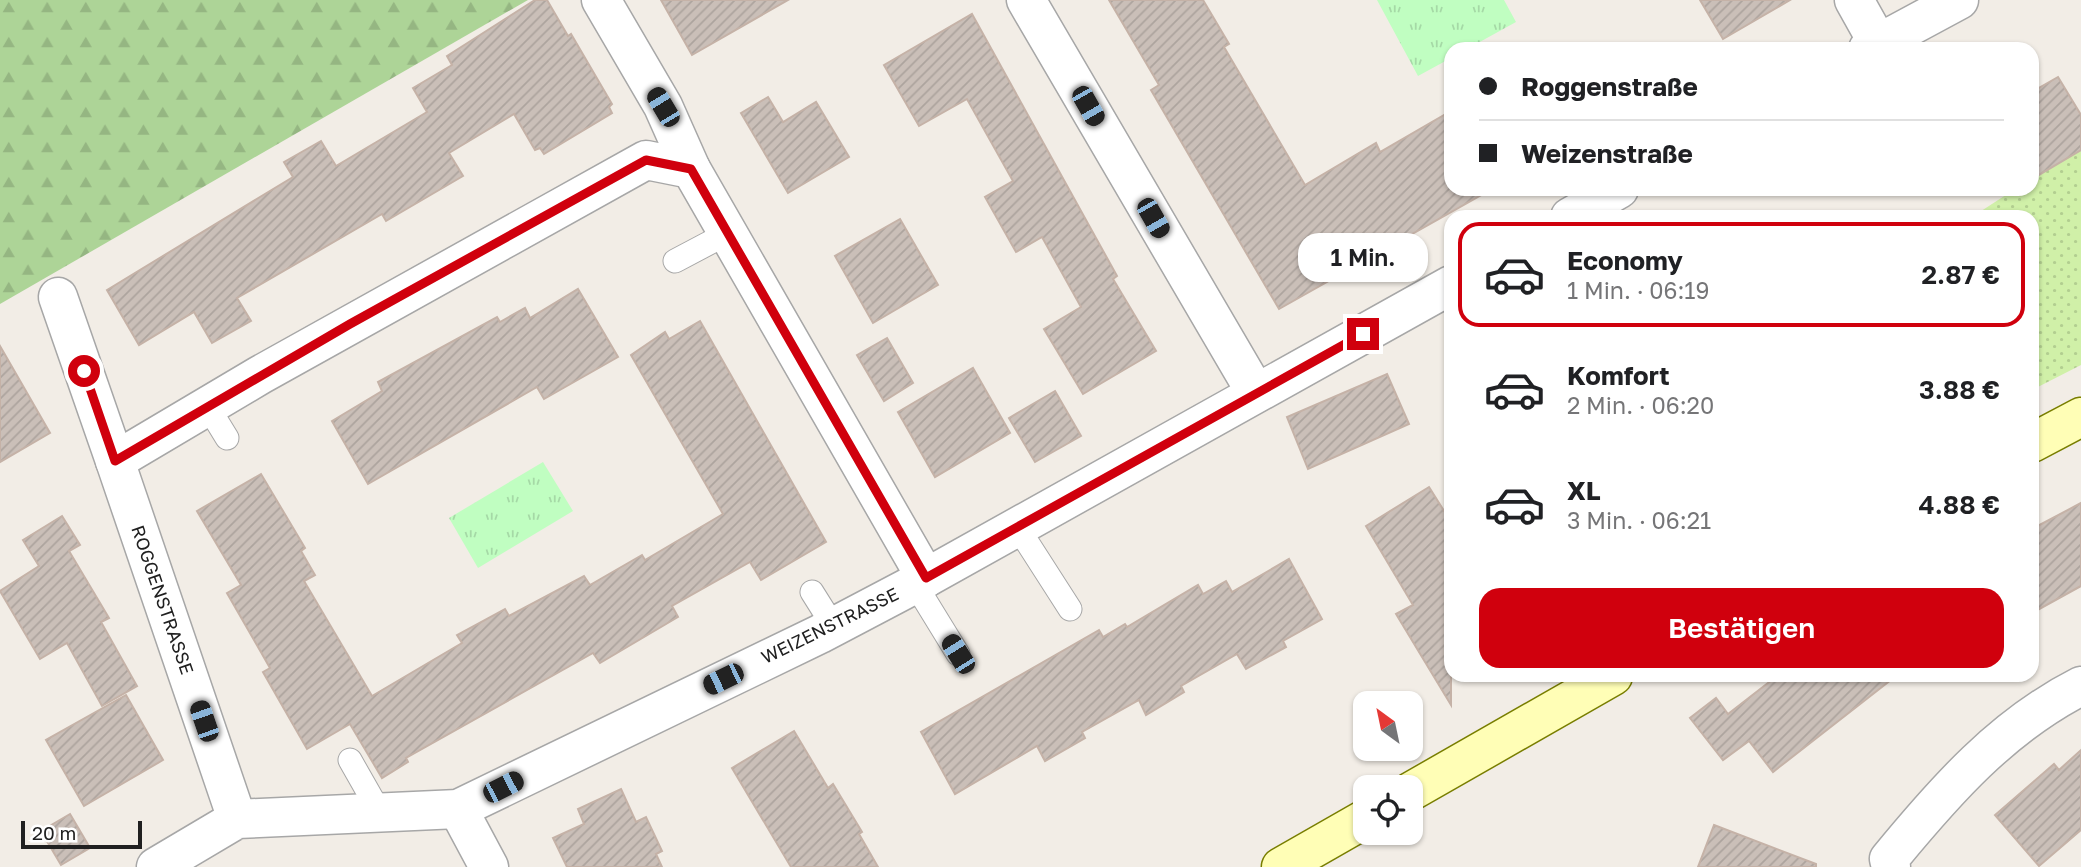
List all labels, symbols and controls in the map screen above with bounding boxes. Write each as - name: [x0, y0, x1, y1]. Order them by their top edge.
- text: Roggenstraße: [1521, 71, 1698, 102]
- car: [1069, 83, 1108, 129]
- car: [644, 84, 683, 130]
- text: Weizenstraße: [1521, 138, 1693, 169]
- car: [1134, 195, 1173, 241]
- callout: 1 Min.: [1298, 232, 1428, 282]
- text: 1 Min.: [1331, 243, 1395, 271]
- icon: car: [1483, 243, 1546, 306]
- text: Economy: [1567, 245, 1683, 276]
- text: 2.87 €: [1922, 259, 2000, 290]
- text: 1 Min. · 06:19: [1567, 276, 1709, 304]
- route end: [1347, 318, 1379, 350]
- route start: [68, 355, 100, 387]
- icon: car: [1483, 358, 1546, 421]
- text: Komfort: [1567, 360, 1670, 391]
- text: 3.88 €: [1919, 374, 2000, 405]
- text: 2 Min. · 06:20: [1567, 391, 1714, 419]
- icon: car: [1483, 473, 1546, 536]
- text: XL: [1567, 475, 1601, 506]
- text: 4.88 €: [1918, 489, 2000, 520]
- text: 3 Min. · 06:21: [1567, 506, 1711, 534]
- street label: ROGGENSTRASSE: [127, 522, 199, 677]
- street label: WEIZENSTRASSE: [757, 582, 902, 668]
- button: Bestätigen: [1479, 588, 2004, 668]
- car: [938, 631, 979, 677]
- car: [700, 660, 747, 698]
- north arrow: [1353, 691, 1423, 761]
- map controls: [1353, 691, 1423, 845]
- car: [188, 698, 221, 744]
- car: [480, 768, 527, 806]
- button: locate: [1353, 775, 1423, 845]
- scale bar: [21, 818, 142, 850]
- text: 20 m: [32, 821, 76, 844]

